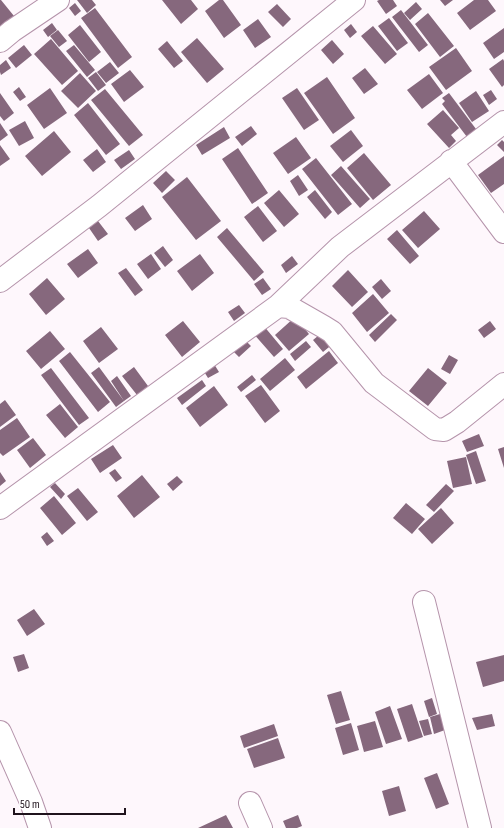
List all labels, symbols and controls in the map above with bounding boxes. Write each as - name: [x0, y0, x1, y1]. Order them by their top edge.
- scale bar: [14, 790, 125, 816]
- text: 50 m: [20, 797, 40, 812]

